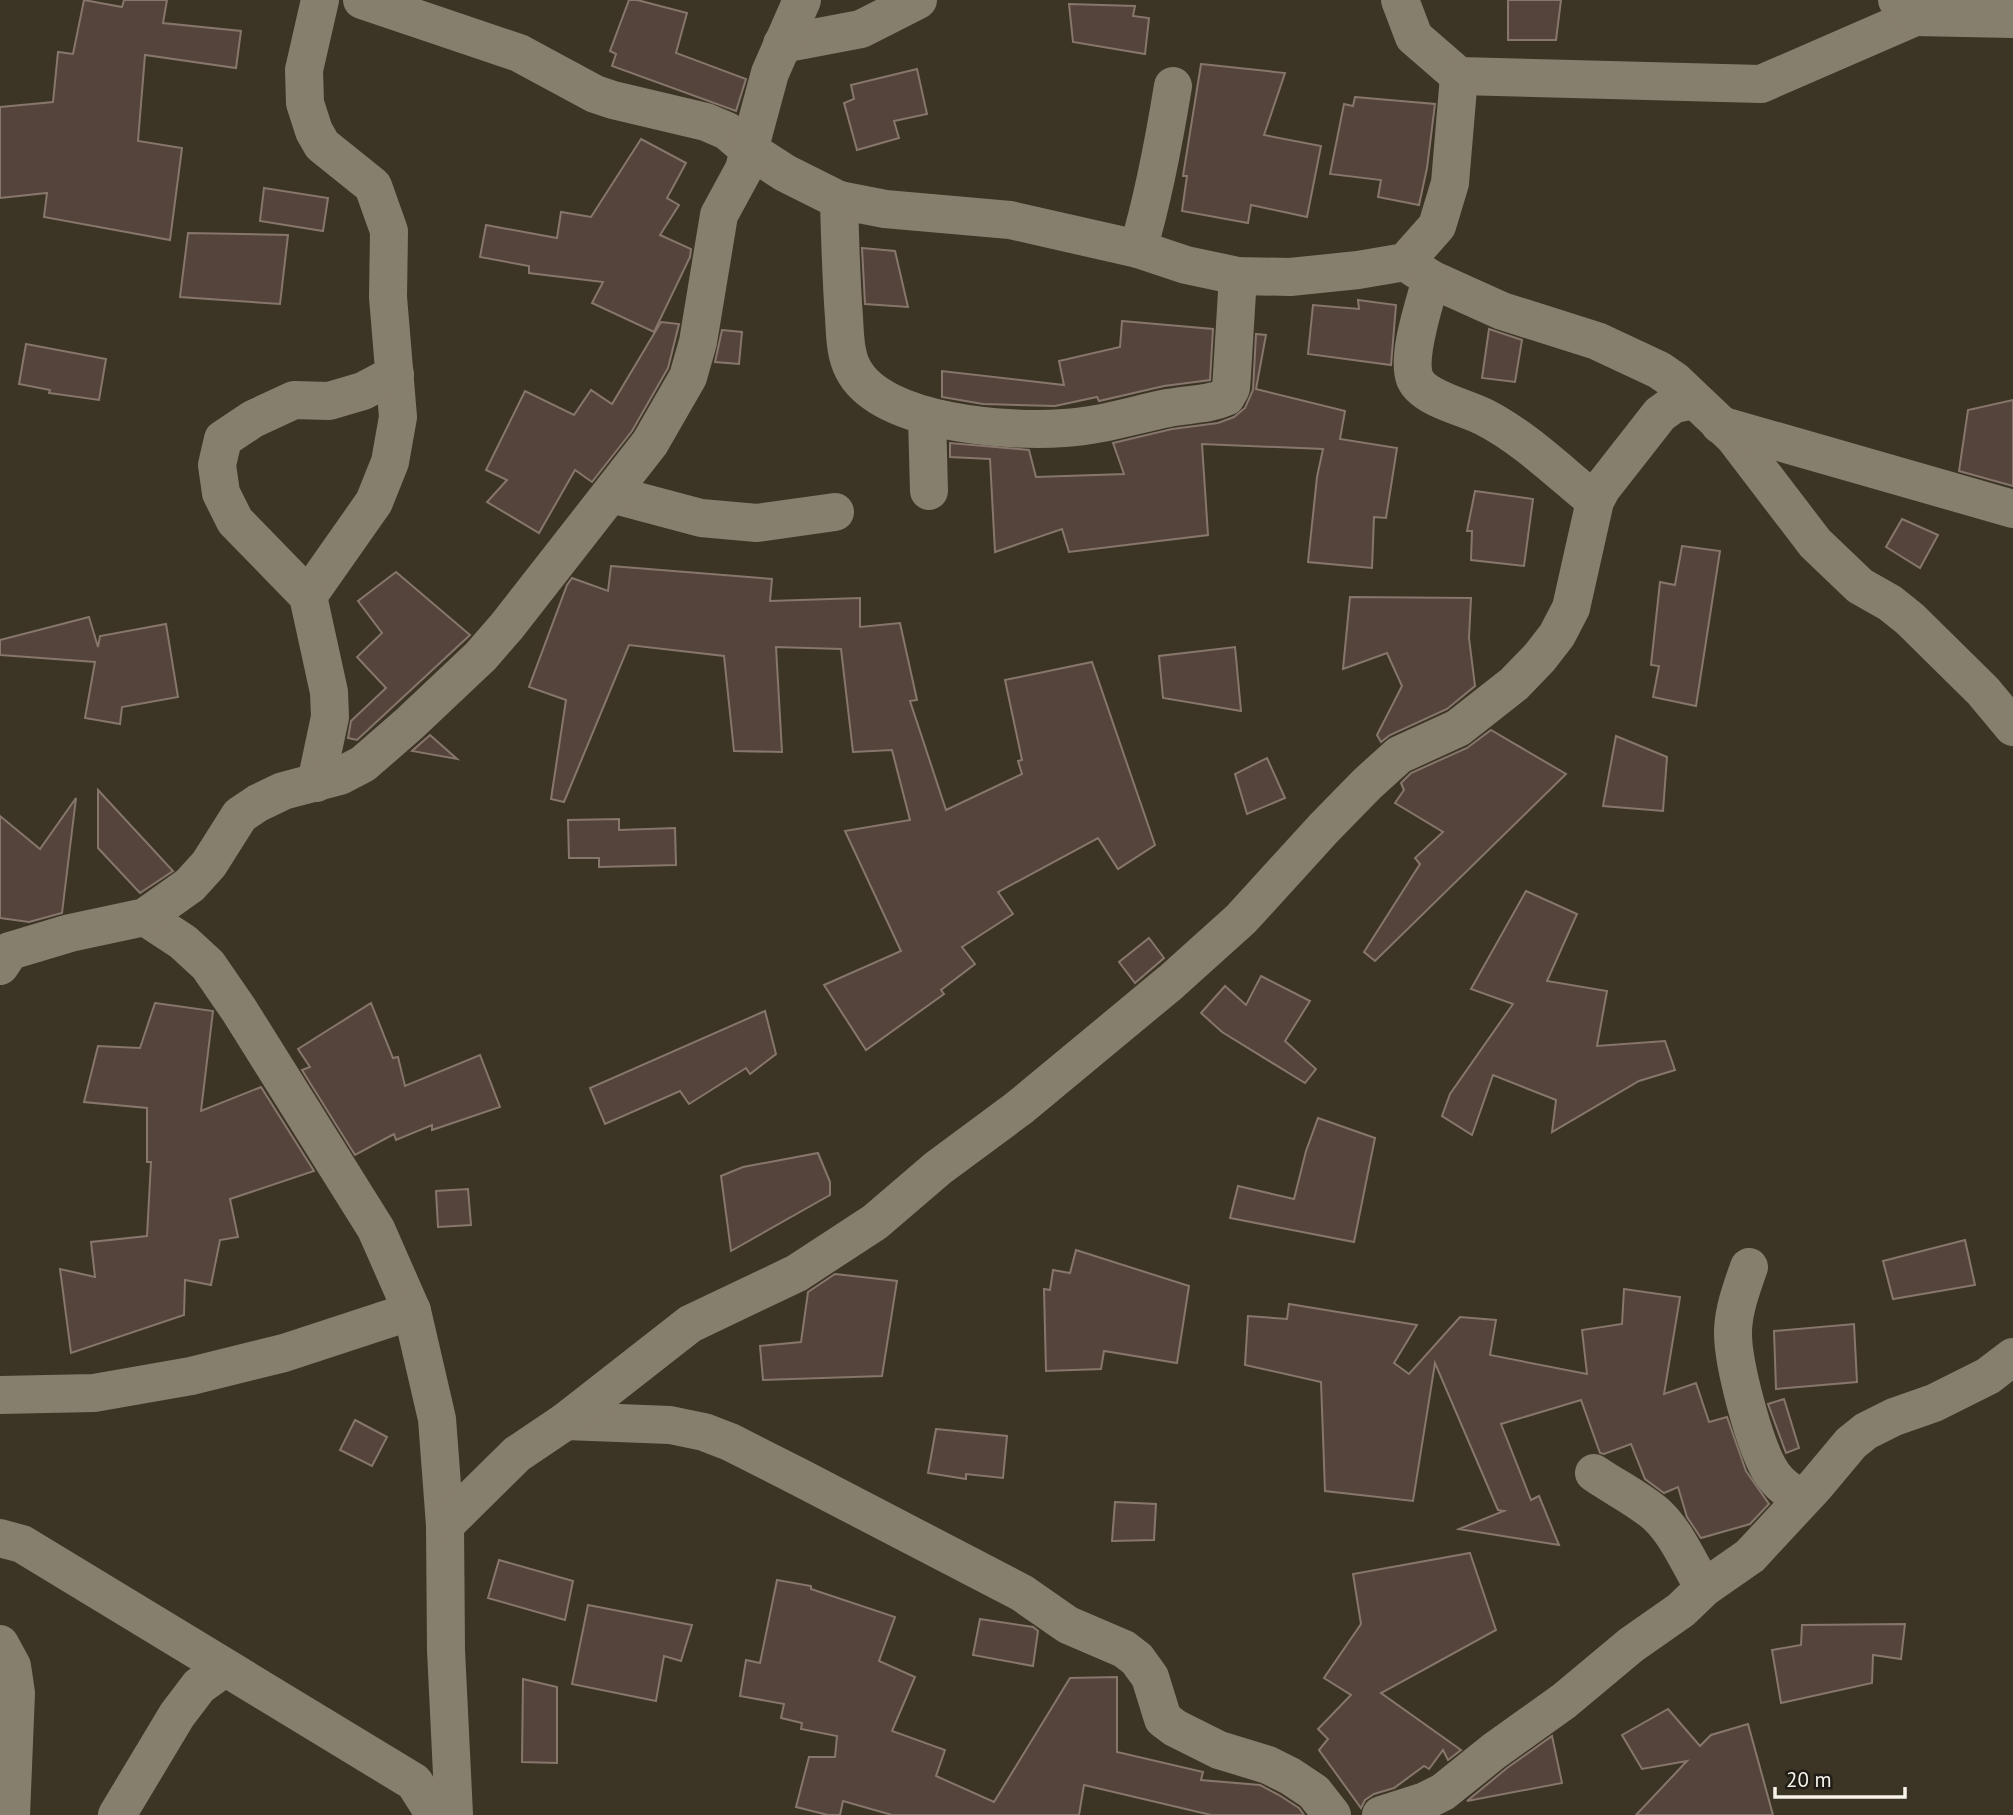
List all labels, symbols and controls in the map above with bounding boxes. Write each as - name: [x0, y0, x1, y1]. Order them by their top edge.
- scale bar: [1775, 1756, 1904, 1800]
- text: 20 m: [1786, 1766, 1832, 1793]

